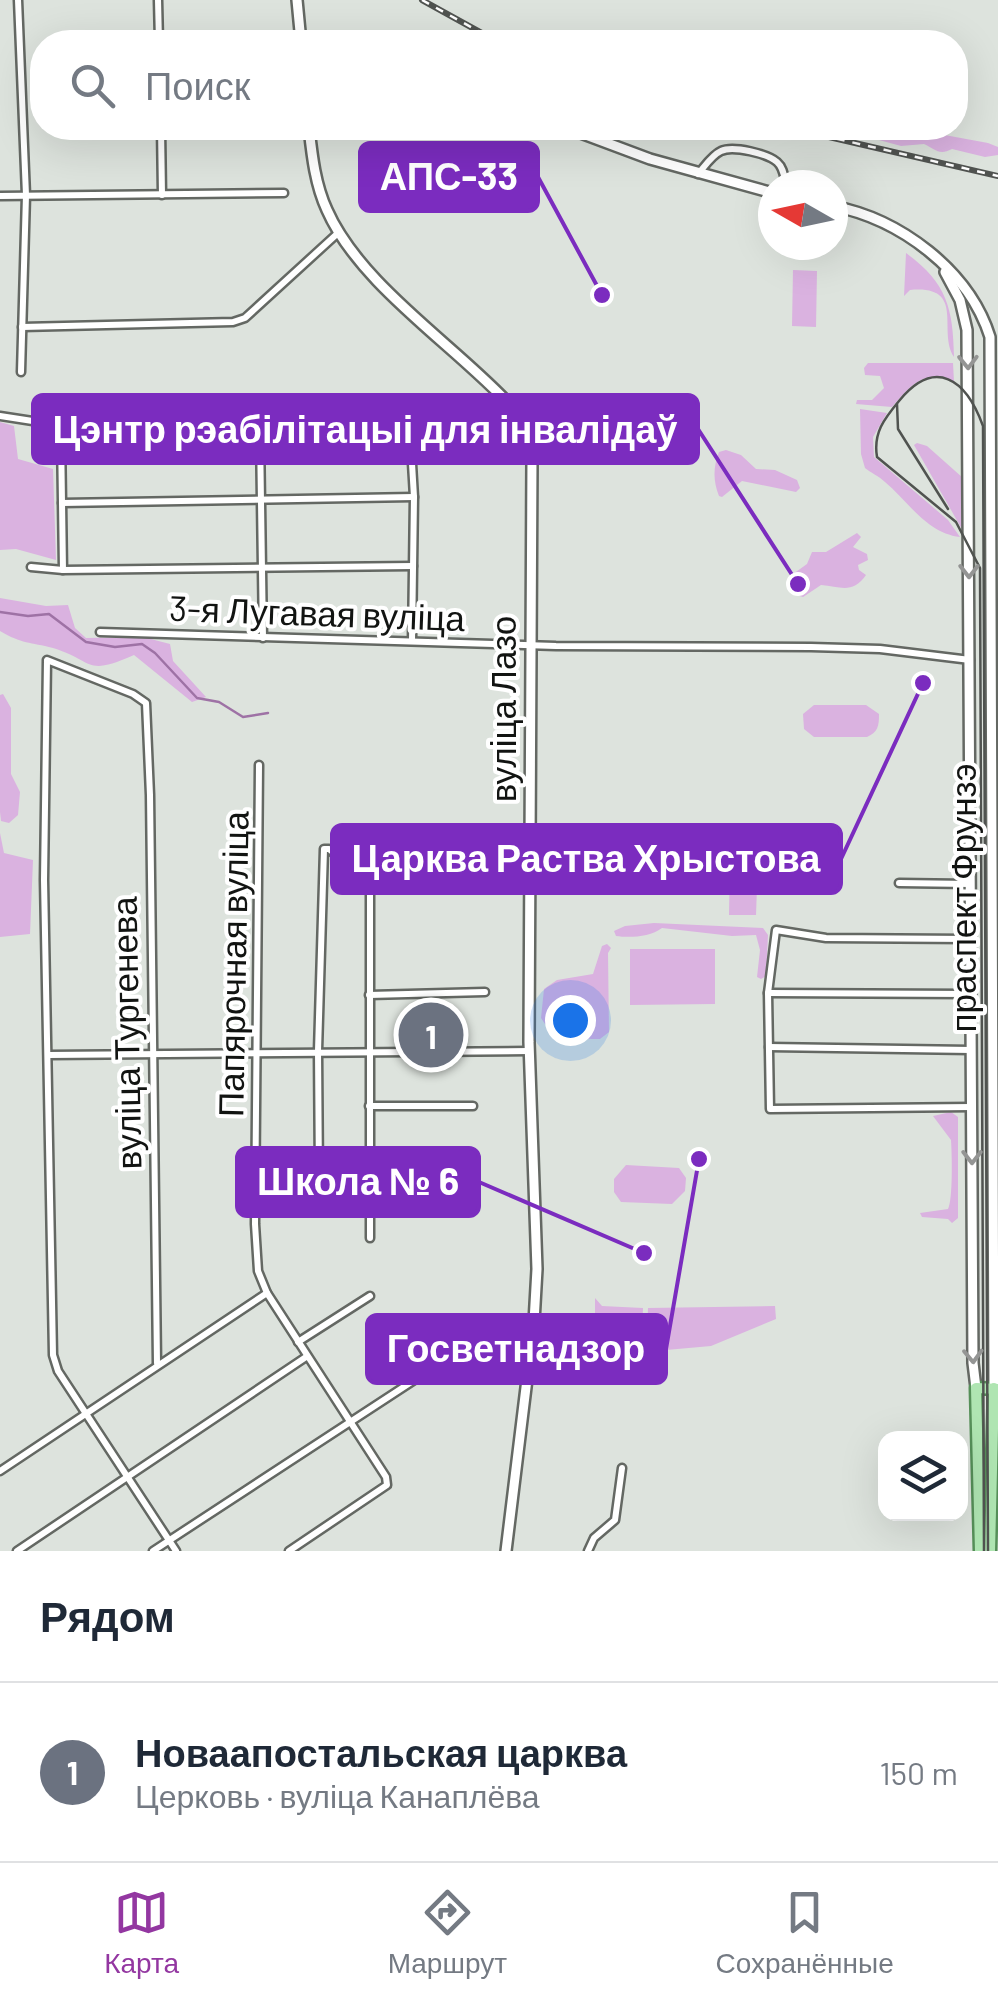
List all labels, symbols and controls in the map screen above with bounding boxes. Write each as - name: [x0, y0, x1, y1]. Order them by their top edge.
- search box: [30, 30, 968, 140]
- icon: search: [65, 58, 120, 113]
- text: Поиск: [145, 62, 250, 108]
- callout: АПС-33: [360, 143, 538, 211]
- text: АПС-33: [380, 152, 518, 198]
- north arrow: [758, 170, 848, 260]
- one-way arrow: [958, 354, 979, 370]
- callout: Цэнтр рэабілітацыі для інвалідаў: [33, 395, 698, 463]
- text: Цэнтр рэабілітацыі для інвалідаў: [52, 405, 678, 451]
- one-way arrow: [958, 564, 980, 580]
- street label: 3-я Лугавая вуліца: [168, 586, 466, 638]
- street label: вуліца Лазо: [481, 616, 523, 802]
- street label: праспект Фрунзэ: [941, 764, 983, 1032]
- street label: Папярочная вуліца: [208, 810, 256, 1117]
- callout: Царква Раства Хрыстова: [332, 825, 841, 893]
- text: Царква Раства Хрыстова: [352, 834, 821, 880]
- street label: вуліца Тургенева: [102, 896, 148, 1170]
- your location: [545, 995, 596, 1046]
- pin: 1: [398, 998, 464, 1072]
- callout: Школа № 6: [237, 1148, 479, 1216]
- one-way arrow: [961, 1150, 983, 1165]
- text: Школа № 6: [257, 1157, 459, 1203]
- callout: Госветнадзор: [367, 1315, 666, 1383]
- text: Госветнадзор: [387, 1324, 645, 1370]
- one-way arrow: [963, 1348, 984, 1364]
- map controls: [878, 1431, 968, 1521]
- button: layers: [878, 1431, 968, 1521]
- text: Рядом: [40, 1590, 175, 1640]
- text: Новаапостальская царква: [135, 1729, 627, 1775]
- text: 1: [67, 1753, 78, 1791]
- text: 150 m: [879, 1753, 958, 1791]
- text: Церковь · вуліца Канаплёва: [135, 1776, 540, 1814]
- tab: Карта: [104, 1885, 179, 1980]
- tab: Маршрут: [388, 1885, 507, 1980]
- tab: Сохранённые: [715, 1885, 894, 1980]

